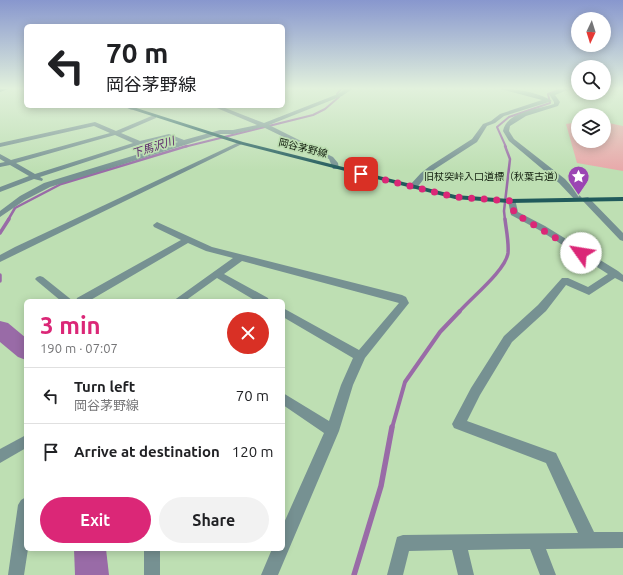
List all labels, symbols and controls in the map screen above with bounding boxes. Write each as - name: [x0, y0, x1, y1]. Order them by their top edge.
- north arrow: [571, 12, 611, 52]
- map controls: [571, 12, 611, 148]
- text: 70 m: [106, 37, 168, 68]
- icon: left: [40, 40, 92, 92]
- button: search: [571, 60, 611, 100]
- text: 岡谷茅野線: [106, 74, 196, 94]
- button: layers: [571, 108, 611, 148]
- water label: 下馬沢川: [130, 134, 177, 160]
- street label: 岡谷茅野線: [277, 137, 329, 159]
- pin: [344, 157, 378, 191]
- icon: arrive: [350, 163, 372, 185]
- place icon: 旧杖突峠入口道標（秋葉古道）: [566, 163, 592, 196]
- place label: 旧杖突峠入口道標（秋葉古道）: [424, 171, 564, 182]
- position arrow: [560, 232, 602, 274]
- text: 3 min: [40, 312, 101, 339]
- button: close: [227, 312, 269, 354]
- text: 190 m · 07:07: [40, 341, 118, 355]
- text: Turn left: [74, 378, 135, 395]
- icon: left: [40, 385, 62, 407]
- text: 70 m: [236, 387, 269, 404]
- text: 岡谷茅野線: [74, 398, 139, 412]
- icon: arrive: [40, 441, 62, 463]
- text: Arrive at destination: [74, 443, 220, 460]
- text: 120 m: [232, 443, 274, 460]
- button: Exit: [40, 497, 151, 543]
- button: Share: [159, 497, 269, 543]

